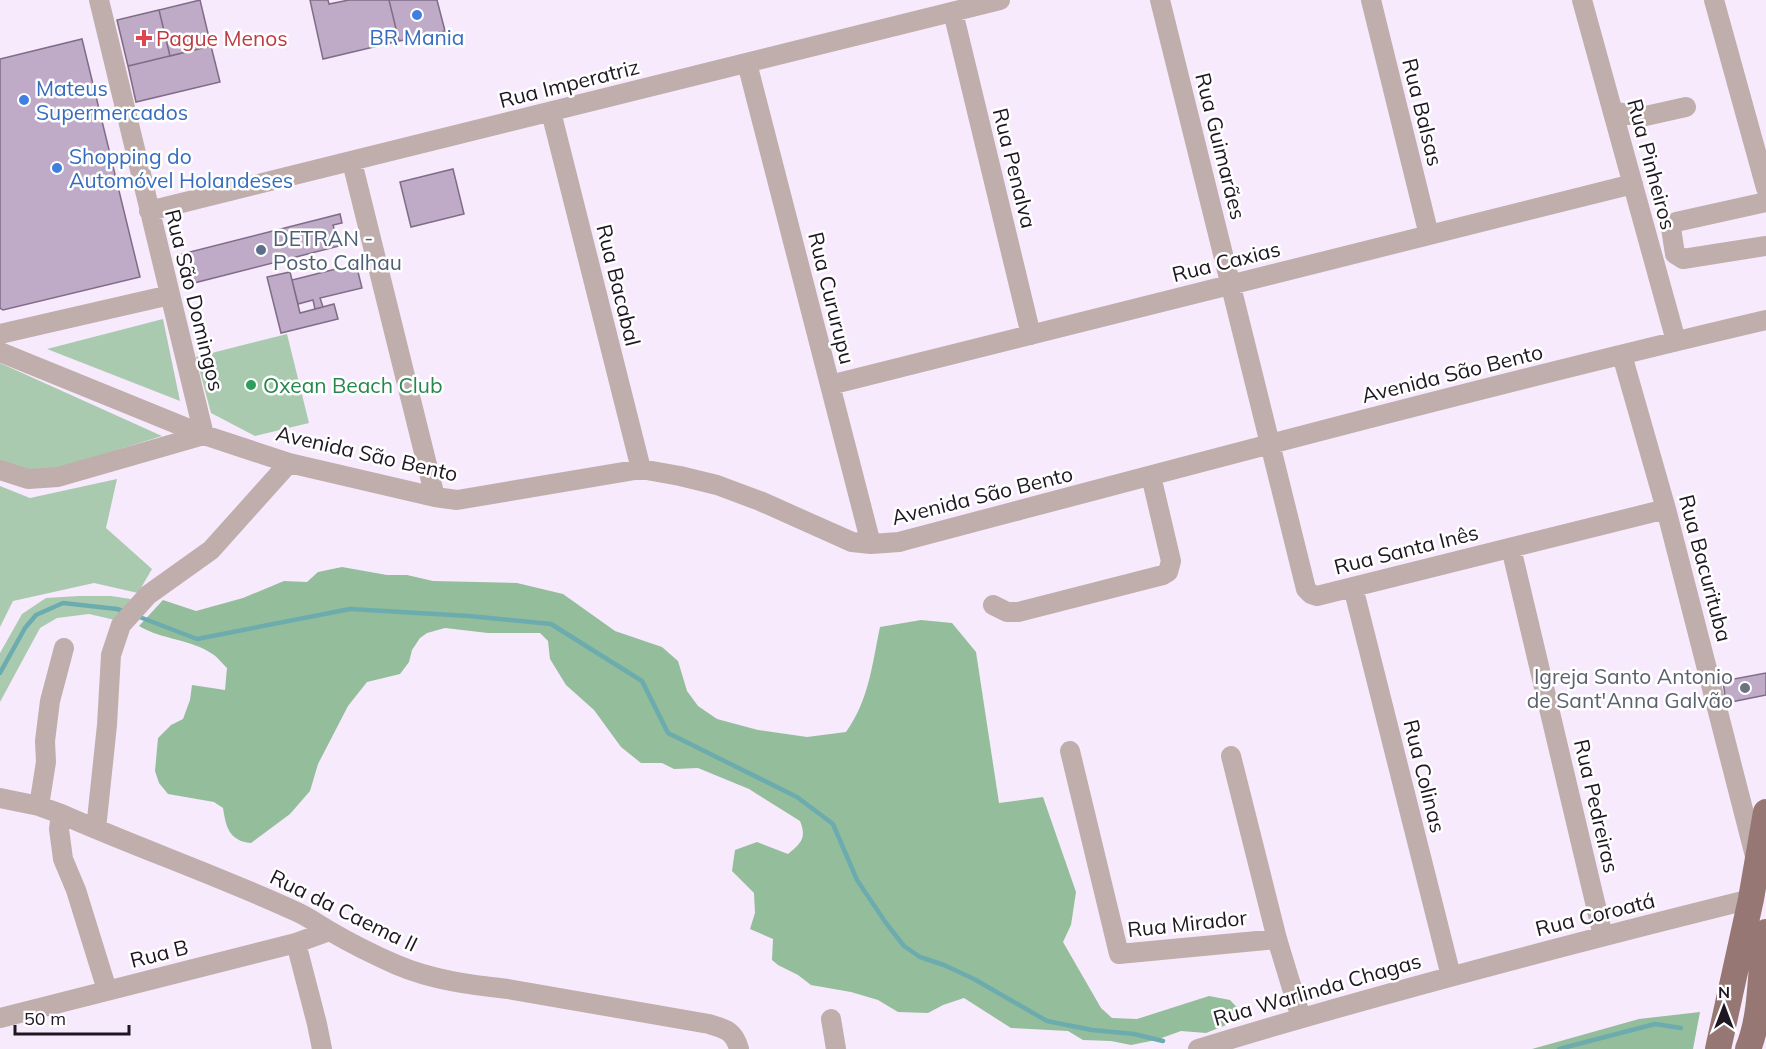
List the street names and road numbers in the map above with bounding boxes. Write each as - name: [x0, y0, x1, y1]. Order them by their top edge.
- street label: Rua Imperatriz: [496, 53, 642, 113]
- street label: Rua Balsas: [1397, 55, 1449, 169]
- street label: Rua Guimarães: [1190, 70, 1252, 222]
- street label: Rua Pinheiros: [1622, 96, 1682, 232]
- street label: Rua Penalva: [988, 105, 1042, 231]
- street label: Rua São Domingos: [160, 206, 230, 394]
- street label: Rua Bacabal: [591, 221, 647, 349]
- street label: Rua Cururupu: [803, 229, 861, 367]
- street label: Rua Caxias: [1169, 235, 1283, 287]
- street label: Avenida São Bento: [1359, 338, 1545, 408]
- street label: Avenida São Bento: [274, 419, 460, 487]
- street label: Avenida São Bento: [889, 460, 1075, 530]
- street label: Rua Bacurituba: [1674, 492, 1738, 644]
- street label: Rua Santa Inês: [1331, 519, 1481, 579]
- street label: Rua Colinas: [1398, 717, 1452, 835]
- street label: Rua Pedreiras: [1569, 737, 1625, 875]
- street label: Rua da Caema II: [266, 863, 422, 957]
- street label: Rua Coroatá: [1532, 887, 1658, 941]
- street label: Rua Mirador: [1126, 904, 1248, 942]
- street label: Rua B: [127, 933, 191, 973]
- street label: Rua Warlinda Chagas: [1210, 947, 1424, 1031]

